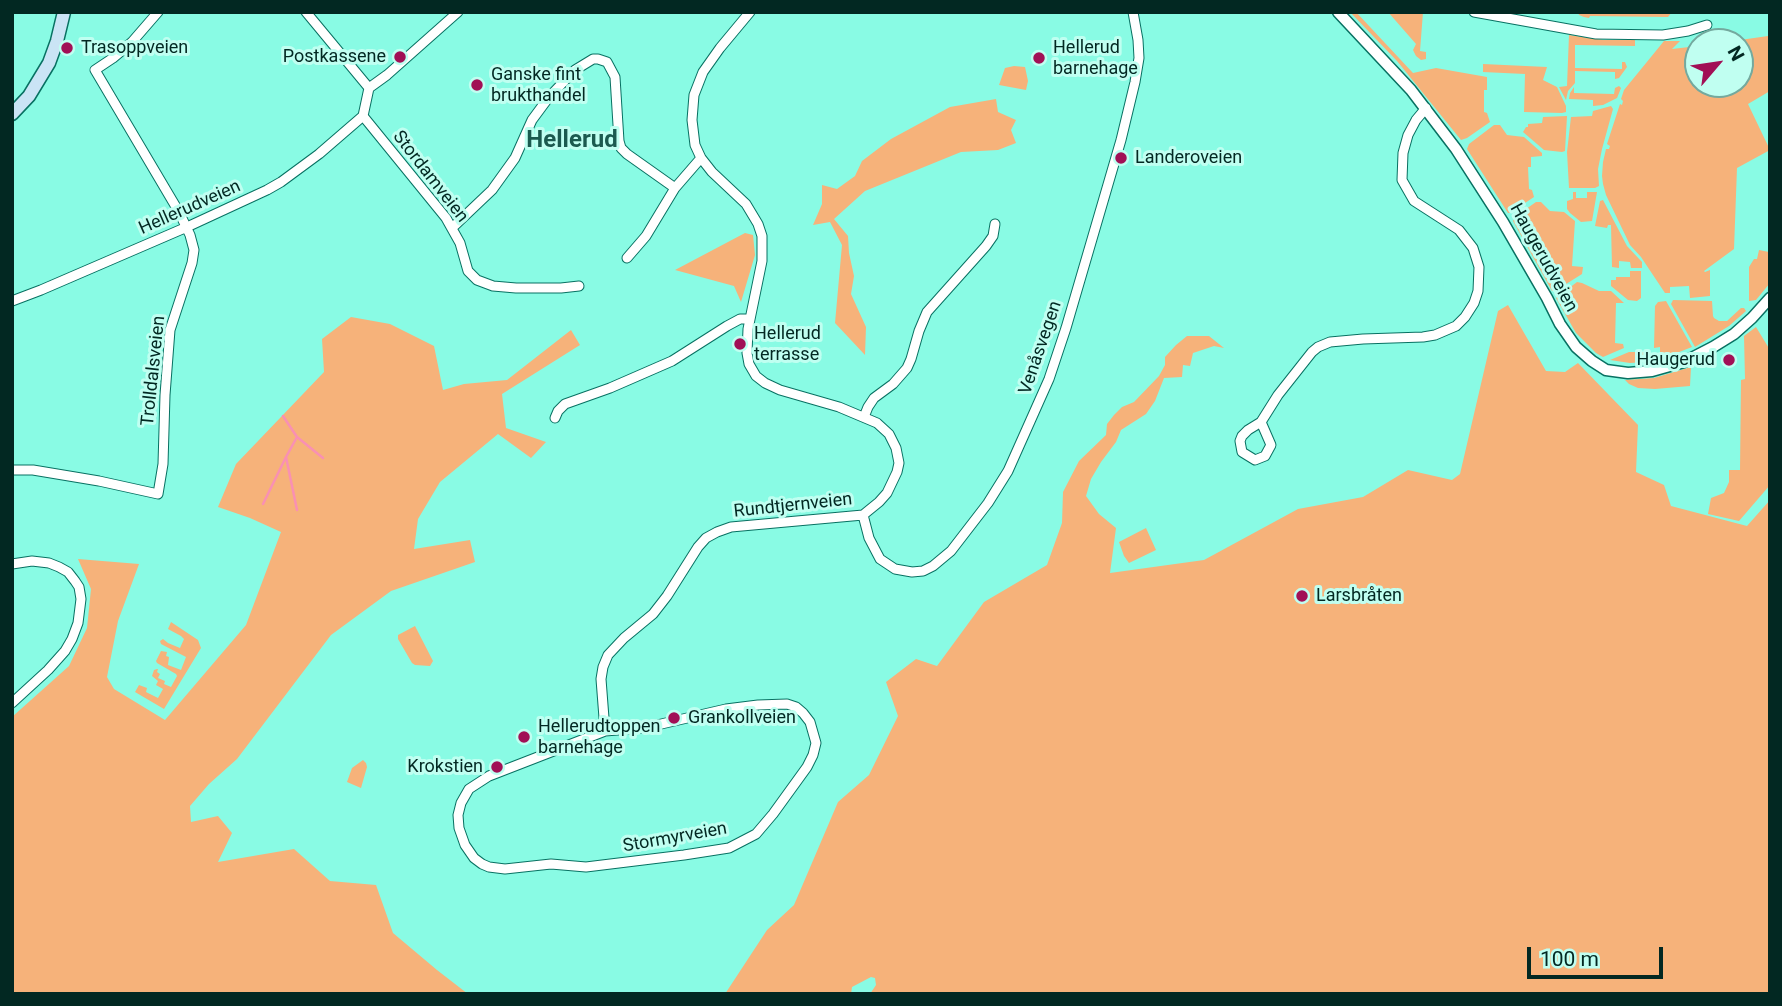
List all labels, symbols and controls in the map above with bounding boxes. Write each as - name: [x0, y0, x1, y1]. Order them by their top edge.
- north arrow: [1684, 28, 1754, 98]
- place label: Trasoppveien: [81, 37, 188, 59]
- place label: Hellerud barnehage: [1053, 37, 1138, 80]
- marker: Trasoppveien: [59, 40, 75, 56]
- text: N: [1723, 42, 1749, 65]
- place label: Postkassene: [283, 46, 386, 68]
- marker: Postkassene: [392, 49, 408, 65]
- marker: Hellerud barnehage: [1031, 50, 1047, 66]
- place label: Ganske fint brukthandel: [491, 64, 586, 106]
- marker: Ganske fint brukthandel: [469, 77, 485, 93]
- street label: Stordamveien: [388, 127, 472, 227]
- district label: Hellerud: [526, 127, 618, 155]
- place label: Landeroveien: [1135, 147, 1242, 169]
- marker: Landeroveien: [1113, 150, 1129, 166]
- street label: Hellerudveien: [136, 176, 244, 240]
- street label: Haugerudveien: [1504, 200, 1582, 316]
- street label: Venåsvegen: [1015, 298, 1067, 398]
- street label: Trolldalsveien: [137, 315, 171, 427]
- place label: Hellerud terrasse: [754, 323, 821, 366]
- marker: Hellerud terrasse: [732, 336, 748, 352]
- place label: Haugerud: [1637, 349, 1715, 371]
- marker: Haugerud: [1721, 352, 1737, 368]
- street label: Rundtjernveien: [733, 489, 853, 523]
- place label: Larsbråten: [1316, 585, 1402, 607]
- marker: Larsbråten: [1294, 588, 1310, 604]
- place label: Grankollveien: [688, 707, 796, 729]
- marker: Grankollveien: [666, 710, 682, 726]
- place label: Hellerudtoppen barnehage: [538, 716, 661, 758]
- marker: Hellerudtoppen barnehage: [516, 729, 532, 745]
- place label: Krokstien: [407, 756, 483, 778]
- marker: Krokstien: [489, 759, 505, 775]
- street label: Stormyrveien: [621, 818, 729, 858]
- scale bar: [1530, 932, 1666, 976]
- text: 100 m: [1540, 947, 1599, 971]

